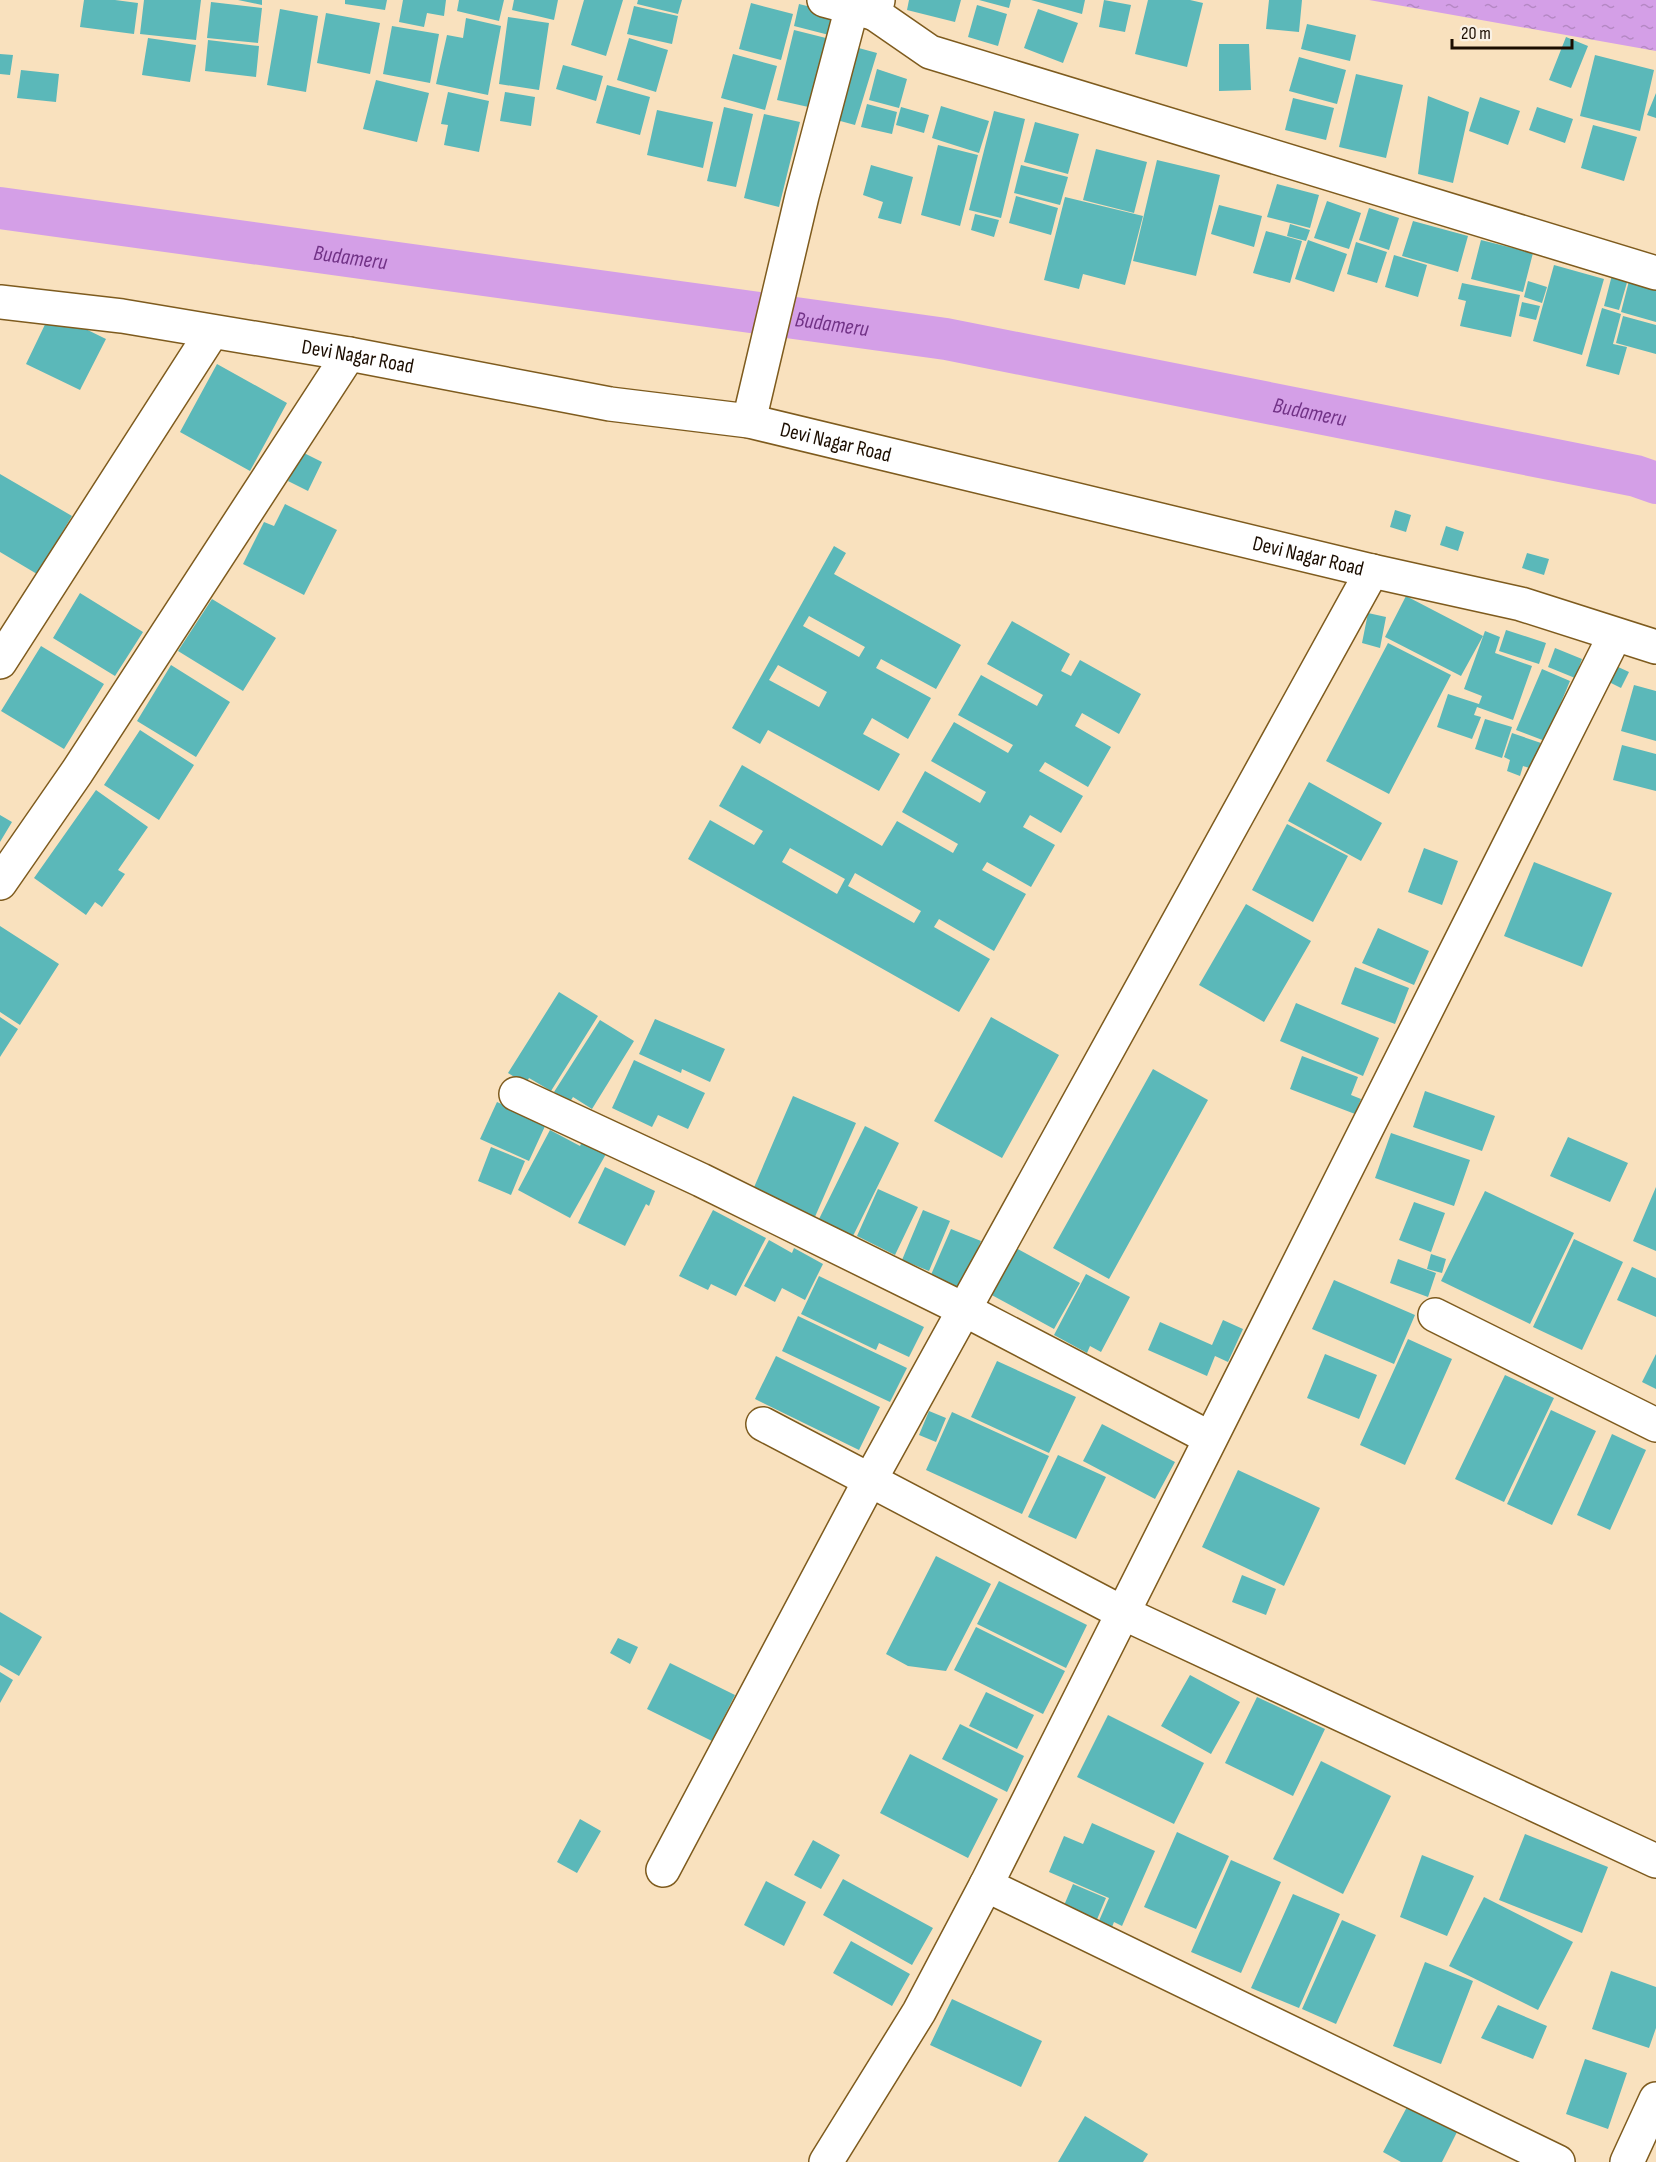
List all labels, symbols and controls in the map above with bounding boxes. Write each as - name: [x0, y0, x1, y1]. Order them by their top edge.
- scale bar: [1452, 12, 1572, 50]
- text: 20 m: [1461, 23, 1491, 44]
- water label: Budameru: [312, 240, 389, 277]
- water label: Budameru: [793, 306, 870, 343]
- street label: Devi Nagar Road: [300, 334, 416, 379]
- water label: Budameru: [1271, 392, 1349, 433]
- street label: Devi Nagar Road: [778, 417, 894, 468]
- street label: Devi Nagar Road: [1250, 531, 1366, 582]

